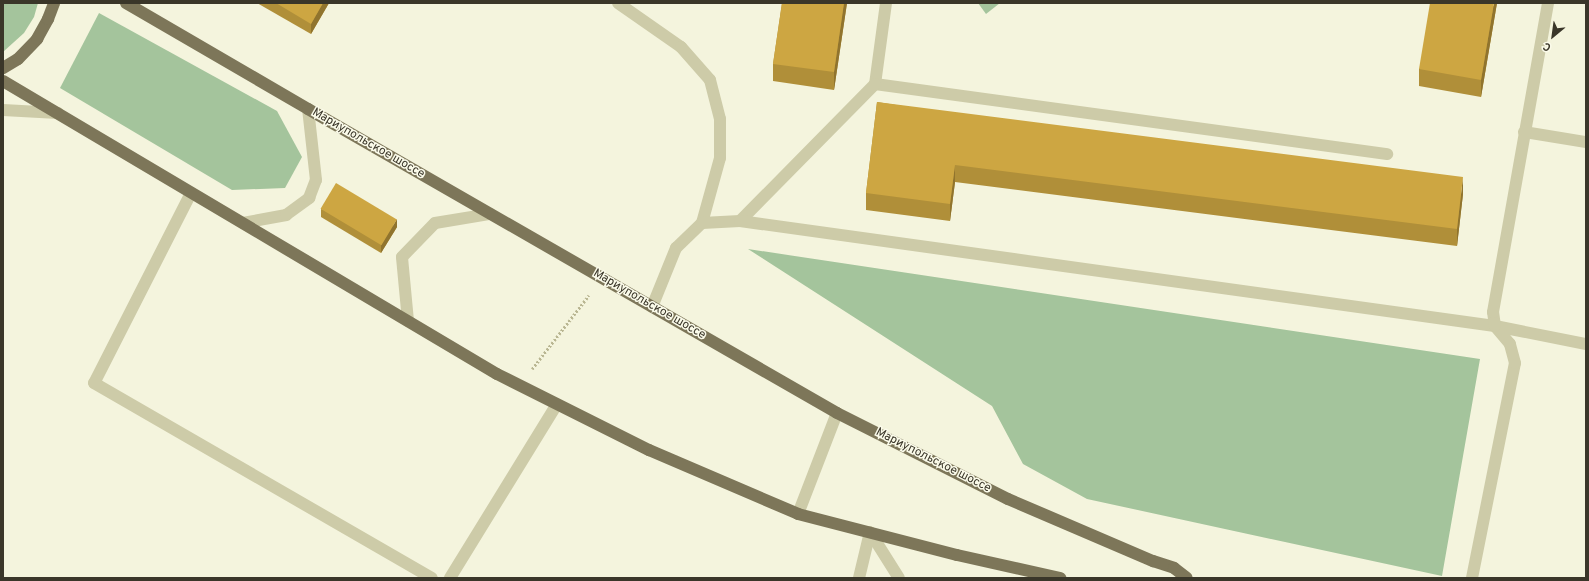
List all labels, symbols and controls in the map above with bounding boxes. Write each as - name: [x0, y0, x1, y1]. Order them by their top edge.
- north arrow: [1533, 16, 1573, 56]
- text: С: [1541, 39, 1554, 54]
- street label: Мариупольское шоссе: [309, 106, 427, 182]
- street label: Мариупольское шоссе: [590, 267, 708, 343]
- street label: Мариупольское шоссе: [873, 426, 993, 496]

